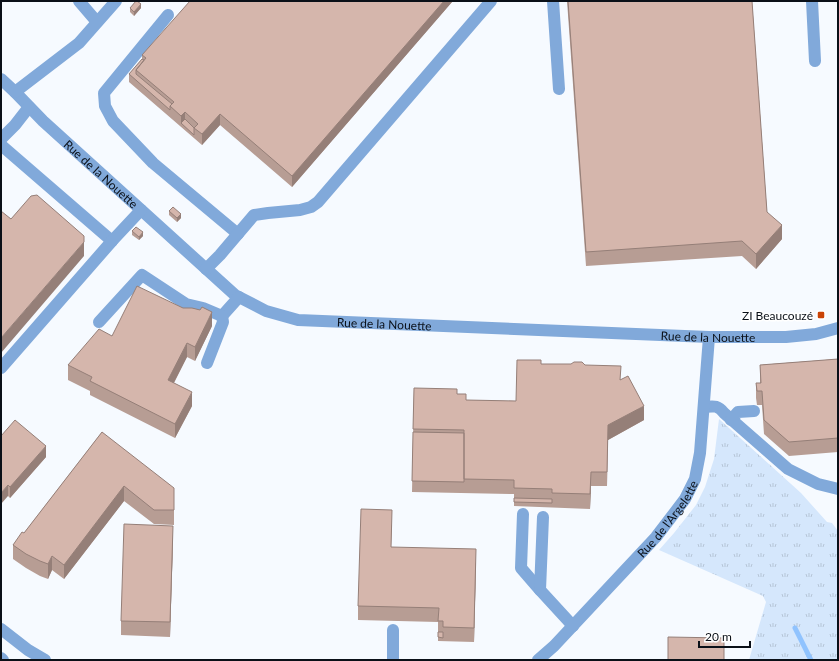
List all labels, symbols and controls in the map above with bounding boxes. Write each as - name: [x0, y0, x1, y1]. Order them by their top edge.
- street label: Rue de la Nouette: [61, 136, 141, 211]
- place label: ZI Beaucouzé: [742, 308, 813, 323]
- marker: ZI Beaucouzé: [816, 310, 826, 320]
- street label: Rue de la Nouette: [337, 314, 432, 333]
- street label: Rue de la Nouette: [660, 328, 755, 345]
- street label: Rue de l'Argelette: [634, 478, 701, 560]
- scale bar: [699, 623, 750, 649]
- text: 20 m: [705, 629, 732, 644]

